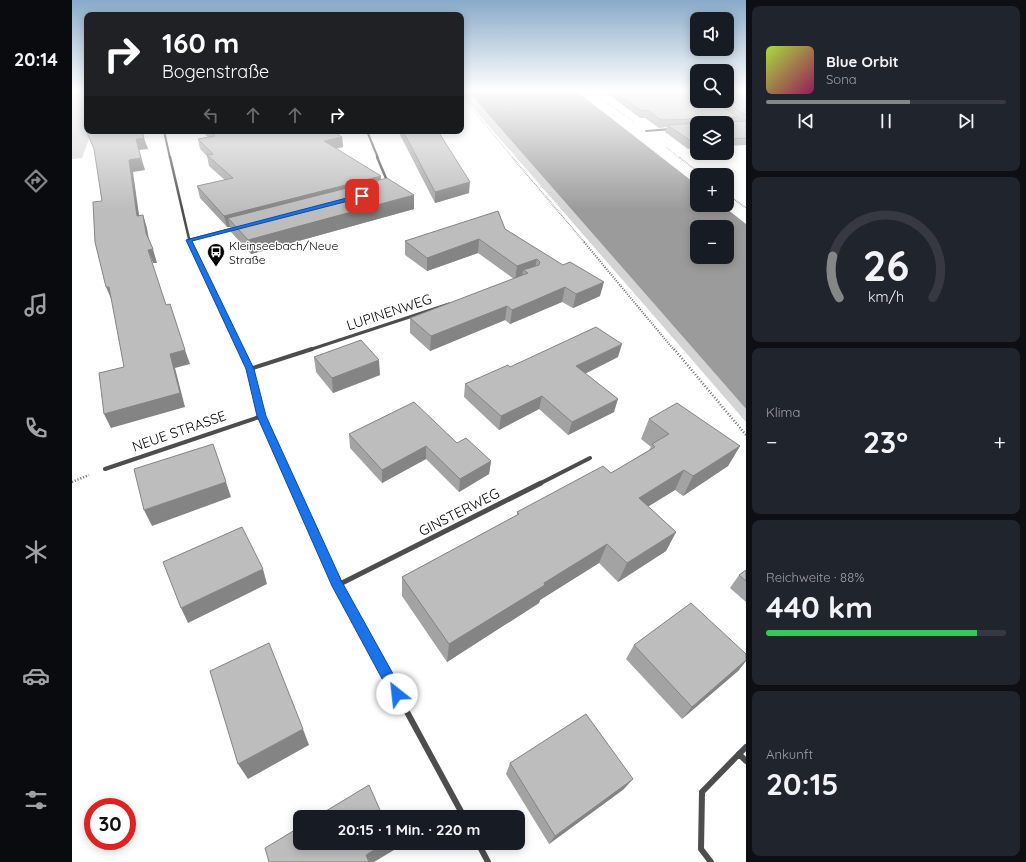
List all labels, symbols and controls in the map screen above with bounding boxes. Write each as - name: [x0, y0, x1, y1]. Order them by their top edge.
- map controls: [690, 12, 734, 264]
- button: sound: [690, 12, 734, 56]
- text: 160 m: [162, 25, 239, 60]
- icon: right: [96, 28, 148, 80]
- text: 20:14: [14, 48, 58, 71]
- text: Blue Orbit: [826, 52, 899, 71]
- text: Bogenstraße: [162, 60, 269, 83]
- button: search: [690, 64, 734, 108]
- text: Sona: [826, 71, 857, 87]
- icon: left: [200, 104, 222, 126]
- icon: ahead: [242, 104, 264, 126]
- icon: ahead: [284, 104, 306, 126]
- icon: right: [326, 104, 348, 126]
- icon: previous: [795, 110, 817, 132]
- icon: pause: [875, 110, 897, 132]
- icon: next: [955, 110, 977, 132]
- button: layers: [690, 116, 734, 160]
- icon: directions: [22, 167, 50, 195]
- button: +: [690, 168, 734, 212]
- pin: [345, 179, 379, 213]
- icon: arrive: [351, 185, 373, 207]
- button: −: [690, 220, 734, 264]
- place label: Kleinseebach/Neue Straße: [229, 238, 338, 267]
- text: 26: [863, 239, 909, 291]
- bus stop icon: Kleinseebach/Neue Straße: [206, 242, 226, 267]
- text: km/h: [868, 287, 904, 305]
- street label: LUPINENWEG: [344, 290, 434, 334]
- icon: music: [22, 291, 50, 319]
- text: Klima: [766, 404, 800, 420]
- street label: NEUE STRASSE: [130, 406, 228, 456]
- icon: phone: [22, 414, 50, 442]
- text: 23°: [863, 423, 908, 461]
- text: −: [766, 428, 777, 456]
- text: +: [994, 428, 1006, 456]
- street label: GINSTERWEG: [416, 484, 502, 540]
- icon: climate: [22, 538, 50, 566]
- text: Reichweite · 88%: [766, 569, 864, 585]
- text: 440 km: [766, 588, 873, 626]
- icon: car: [22, 662, 50, 690]
- position arrow: [376, 673, 418, 715]
- text: Ankunft: [766, 746, 813, 762]
- text: 20:15: [766, 765, 839, 803]
- icon: filters: [22, 786, 50, 814]
- speed limit sign: 30: [84, 798, 136, 850]
- text: 20:15 · 1 Min. · 220 m: [338, 820, 480, 839]

